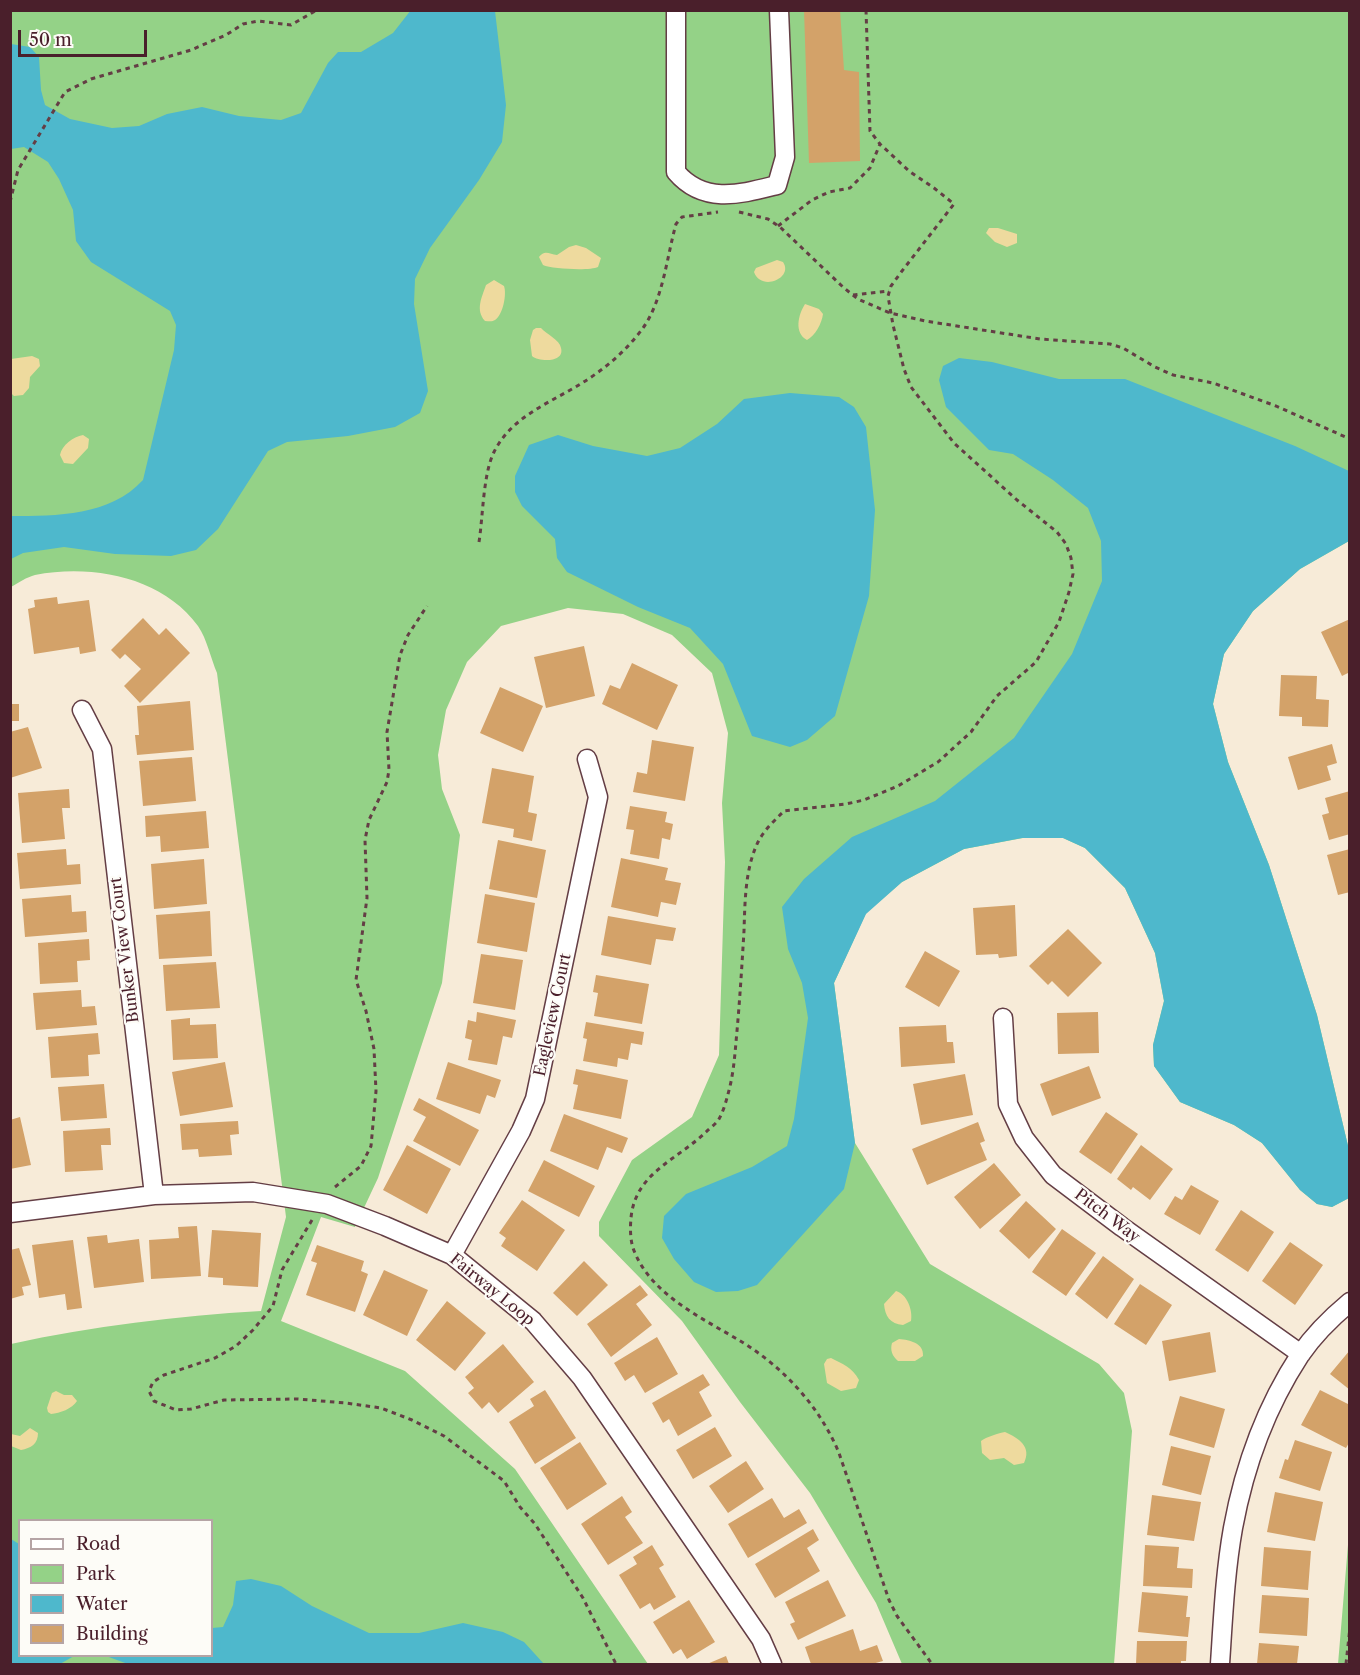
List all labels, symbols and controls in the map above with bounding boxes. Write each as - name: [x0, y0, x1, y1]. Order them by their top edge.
- scale bar: [21, 18, 150, 56]
- text: 50 m: [29, 29, 72, 51]
- street label: Bunker View Court: [107, 876, 143, 1024]
- street label: Eagleview Court: [531, 952, 575, 1078]
- street label: Pitch Way: [1071, 1185, 1143, 1247]
- street label: Fairway Loop: [446, 1250, 538, 1330]
- legend: [18, 1519, 213, 1657]
- text: Road: [76, 1533, 121, 1555]
- text: Park: [76, 1563, 115, 1585]
- text: Water: [76, 1593, 128, 1615]
- text: Building: [76, 1623, 148, 1645]

